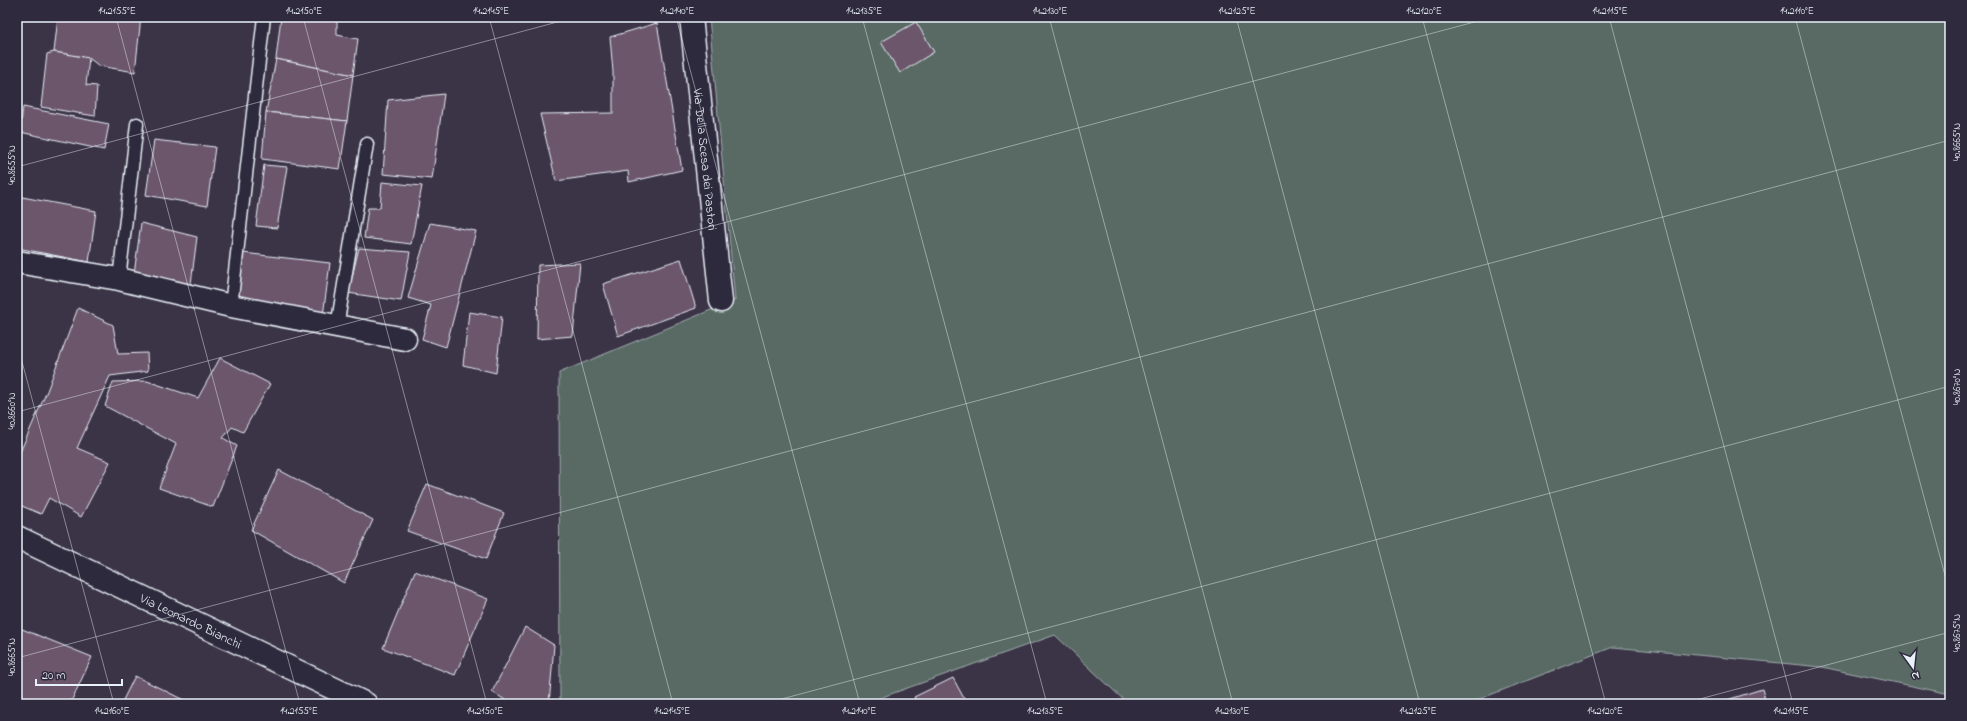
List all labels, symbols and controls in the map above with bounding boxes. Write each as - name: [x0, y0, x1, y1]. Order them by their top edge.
- text: 14.2155°E: [98, 4, 136, 19]
- text: 14.2150°E: [286, 4, 322, 19]
- text: 14.2145°E: [473, 4, 509, 19]
- text: 14.2140°E: [660, 4, 694, 19]
- text: 14.2135°E: [846, 4, 882, 19]
- text: 14.2130°E: [1033, 4, 1067, 19]
- text: 14.2125°E: [1219, 4, 1255, 19]
- text: 14.2120°E: [1406, 4, 1442, 19]
- text: 14.2115°E: [1592, 4, 1628, 19]
- text: 14.2110°E: [1780, 4, 1814, 19]
- street label: Via Della Scesa dei Pastori: [687, 86, 721, 231]
- text: 40.8665°N: [1950, 123, 1965, 161]
- text: 40.8655°N: [5, 145, 20, 185]
- text: 40.8670°N: [1950, 369, 1965, 405]
- text: 40.8660°N: [5, 392, 20, 429]
- street label: Via Leonardo Bianchi: [136, 589, 244, 654]
- text: 40.8675°N: [1950, 614, 1965, 652]
- text: 40.8665°N: [5, 638, 20, 676]
- north arrow: [1893, 647, 1933, 687]
- scale bar: [36, 661, 122, 687]
- text: 20 m: [42, 667, 65, 685]
- text: N: [1910, 667, 1921, 684]
- text: 14.2160°E: [95, 704, 129, 719]
- text: 14.2155°E: [280, 704, 318, 719]
- text: 14.2150°E: [467, 704, 503, 719]
- text: 14.2145°E: [654, 704, 690, 719]
- text: 14.2140°E: [842, 704, 876, 719]
- text: 14.2135°E: [1027, 704, 1063, 719]
- text: 14.2130°E: [1215, 704, 1249, 719]
- text: 14.2125°E: [1400, 704, 1436, 719]
- text: 14.2120°E: [1587, 704, 1623, 719]
- text: 14.2115°E: [1773, 704, 1809, 719]

